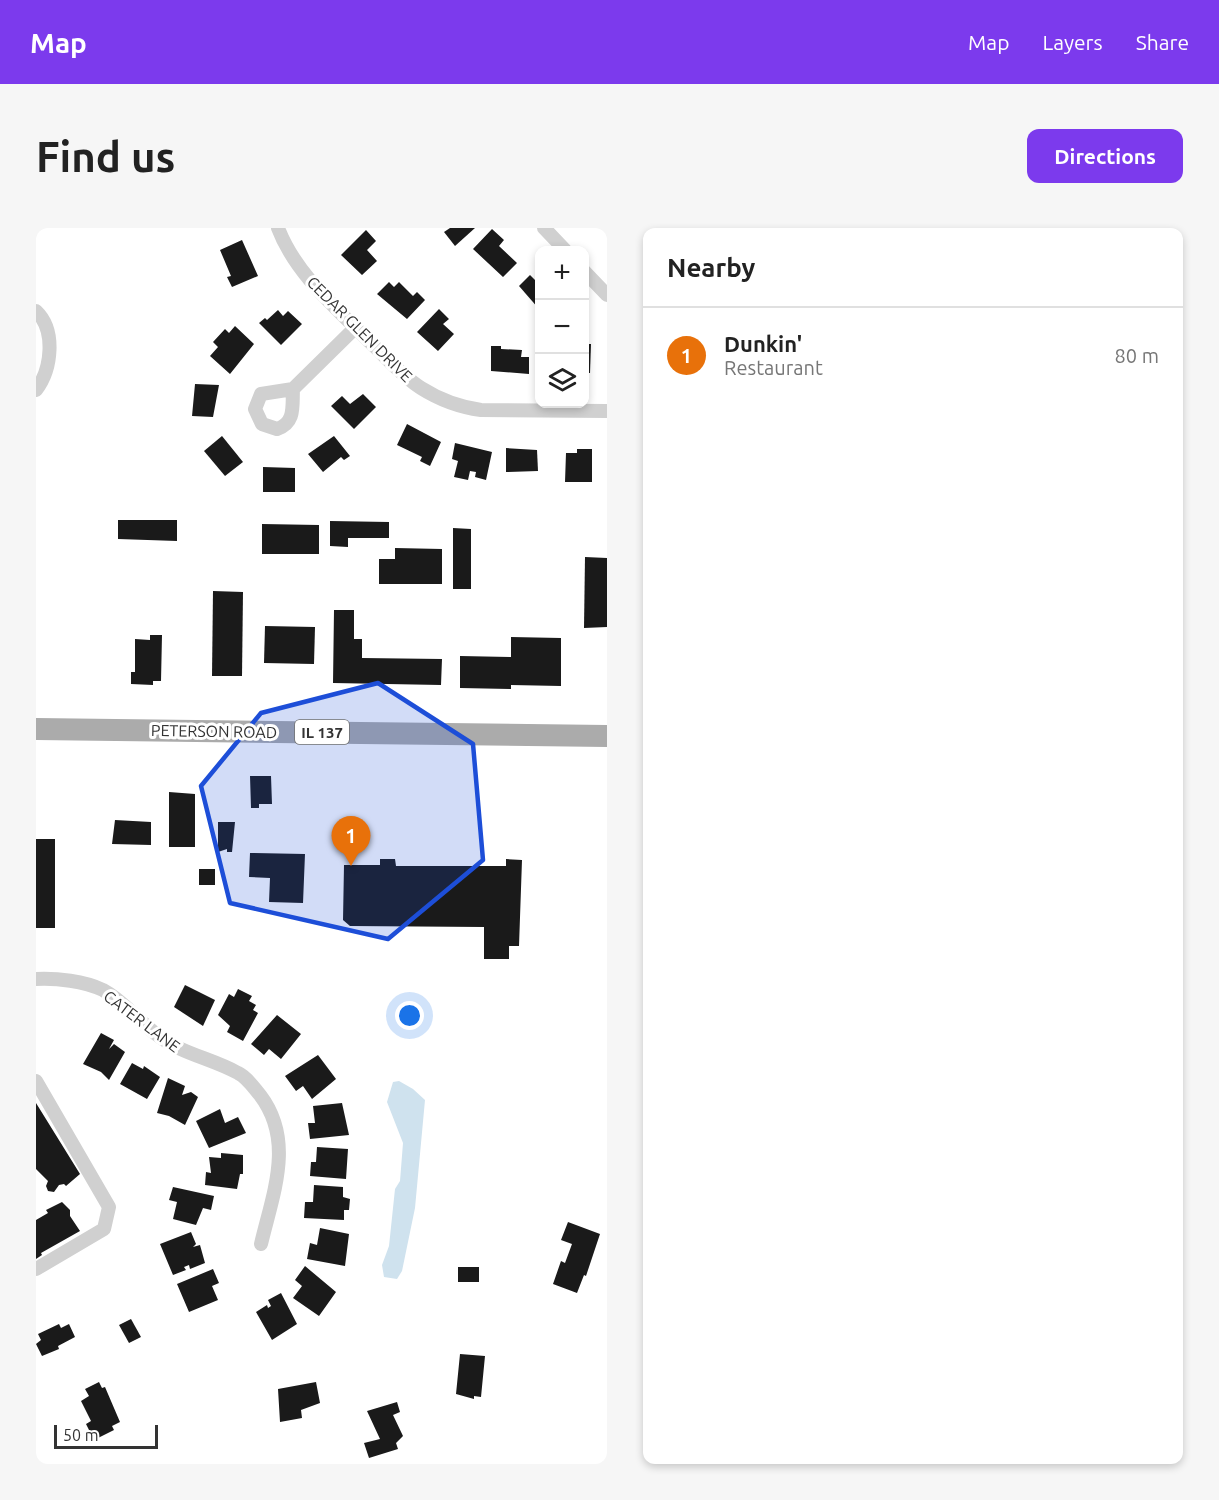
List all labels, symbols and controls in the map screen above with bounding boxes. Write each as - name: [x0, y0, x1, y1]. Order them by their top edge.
- text: Map: [30, 27, 87, 58]
- text: Map: [968, 30, 1009, 54]
- text: Layers: [1042, 30, 1103, 54]
- text: Share: [1136, 30, 1189, 54]
- button: Directions: [1027, 129, 1183, 183]
- text: Find us: [36, 133, 175, 180]
- map controls: [535, 246, 589, 408]
- button: +: [535, 246, 589, 300]
- text: Nearby: [667, 253, 755, 282]
- street label: CEDAR GLEN DRIVE: [304, 273, 416, 385]
- button: −: [535, 300, 589, 354]
- text: Dunkin': [724, 331, 802, 356]
- text: 1: [681, 344, 692, 367]
- text: 80 m: [1115, 344, 1159, 367]
- button: layers: [535, 354, 589, 408]
- text: Restaurant: [724, 356, 823, 379]
- road number: IL 137: [295, 720, 349, 744]
- street label: PETERSON ROAD: [151, 721, 277, 741]
- pin: 1: [332, 816, 370, 866]
- street label: CATER LANE: [100, 987, 184, 1055]
- your location: [395, 1001, 424, 1030]
- scale bar: [54, 1422, 158, 1450]
- text: 50 m: [63, 1426, 99, 1444]

